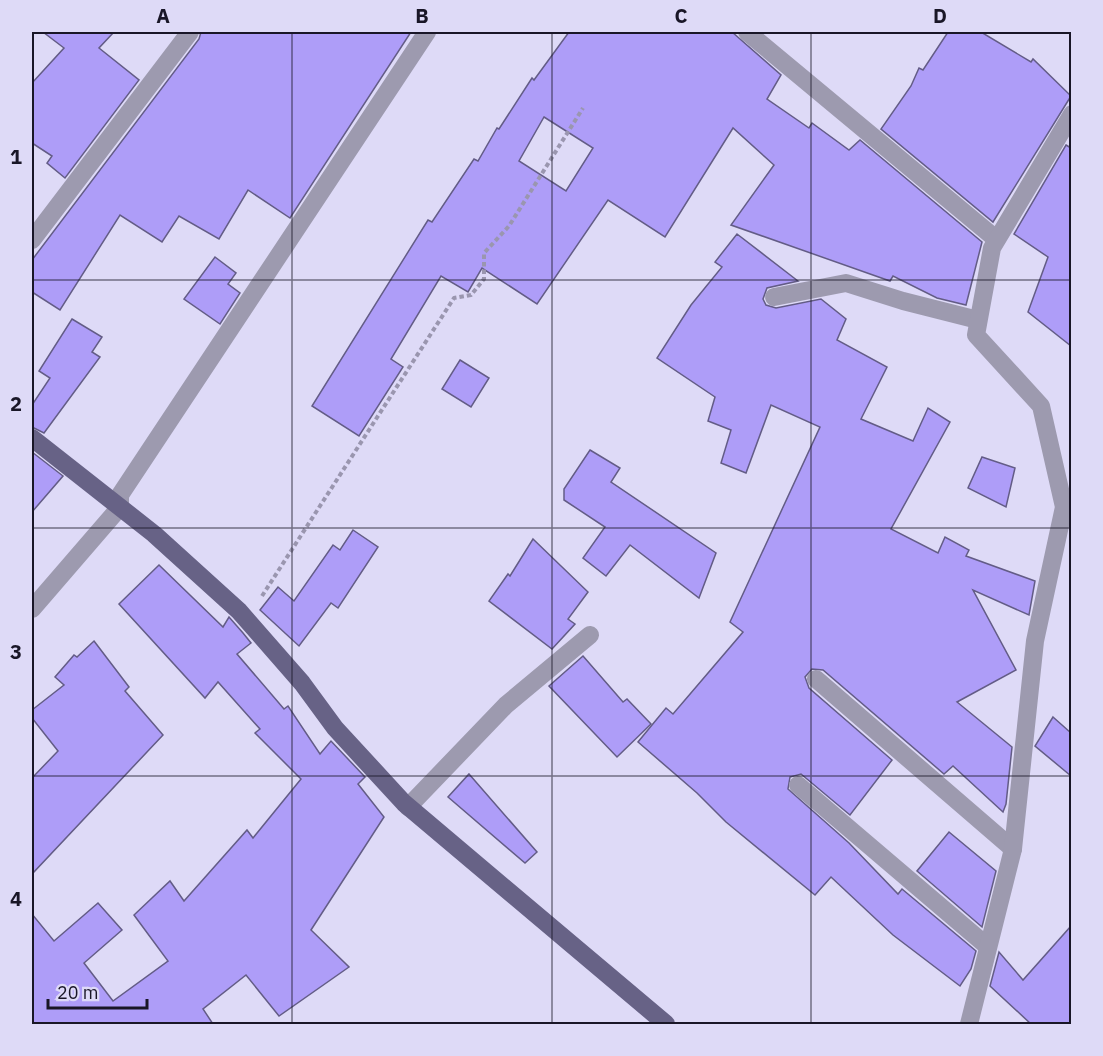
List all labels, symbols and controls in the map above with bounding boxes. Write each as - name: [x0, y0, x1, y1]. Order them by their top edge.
- text: A: [156, 2, 170, 29]
- text: B: [415, 2, 429, 29]
- text: C: [674, 2, 688, 29]
- text: D: [933, 2, 947, 29]
- text: 1: [10, 143, 22, 170]
- text: 2: [10, 390, 22, 417]
- text: 3: [10, 638, 22, 665]
- text: 4: [10, 885, 22, 912]
- scale bar: [48, 972, 147, 1010]
- text: 20 m: [57, 981, 99, 1004]

